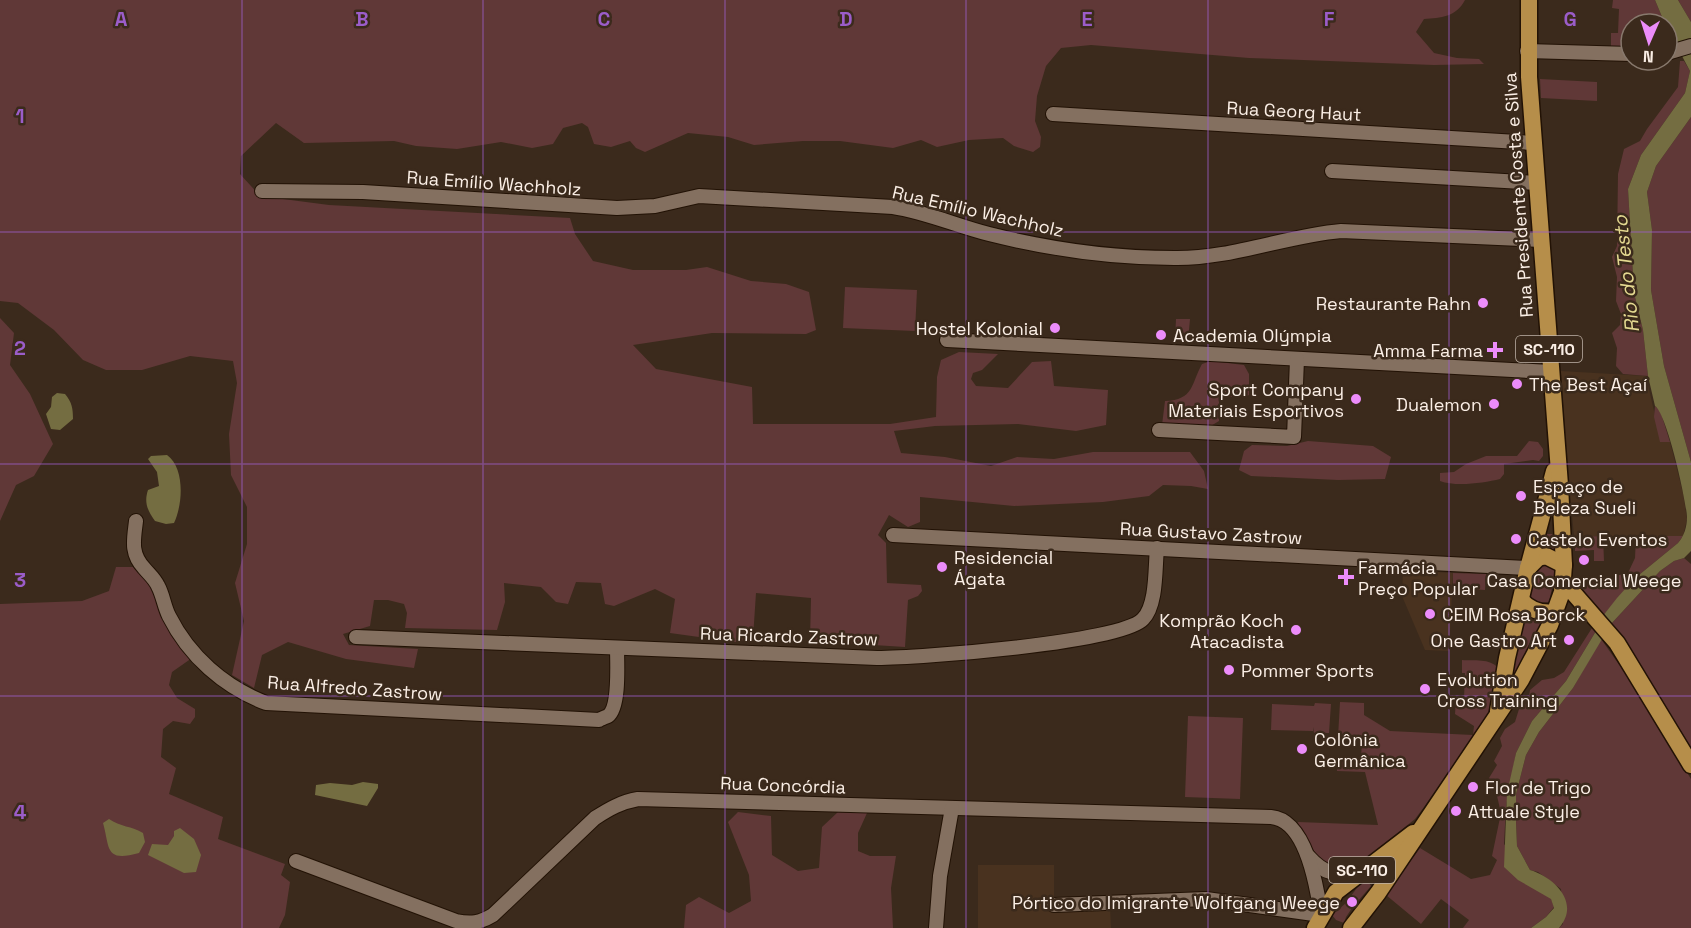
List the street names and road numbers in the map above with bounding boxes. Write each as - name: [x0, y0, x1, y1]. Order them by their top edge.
- street label: Rua Presidente Costa e Silva: [1498, 72, 1538, 318]
- street label: Rua Georg Haut: [1226, 96, 1362, 126]
- street label: Rua Emílio Wachholz: [406, 165, 582, 201]
- street label: Rua Emílio Wachholz: [890, 180, 1066, 242]
- road number: SC-110: [1516, 336, 1582, 362]
- street label: Rua Gustavo Zastrow: [1119, 517, 1303, 549]
- street label: Rua Ricardo Zastrow: [700, 621, 878, 651]
- street label: Rua Alfredo Zastrow: [267, 670, 443, 706]
- street label: Rua Concórdia: [720, 771, 846, 799]
- road number: SC-110: [1329, 857, 1395, 883]

